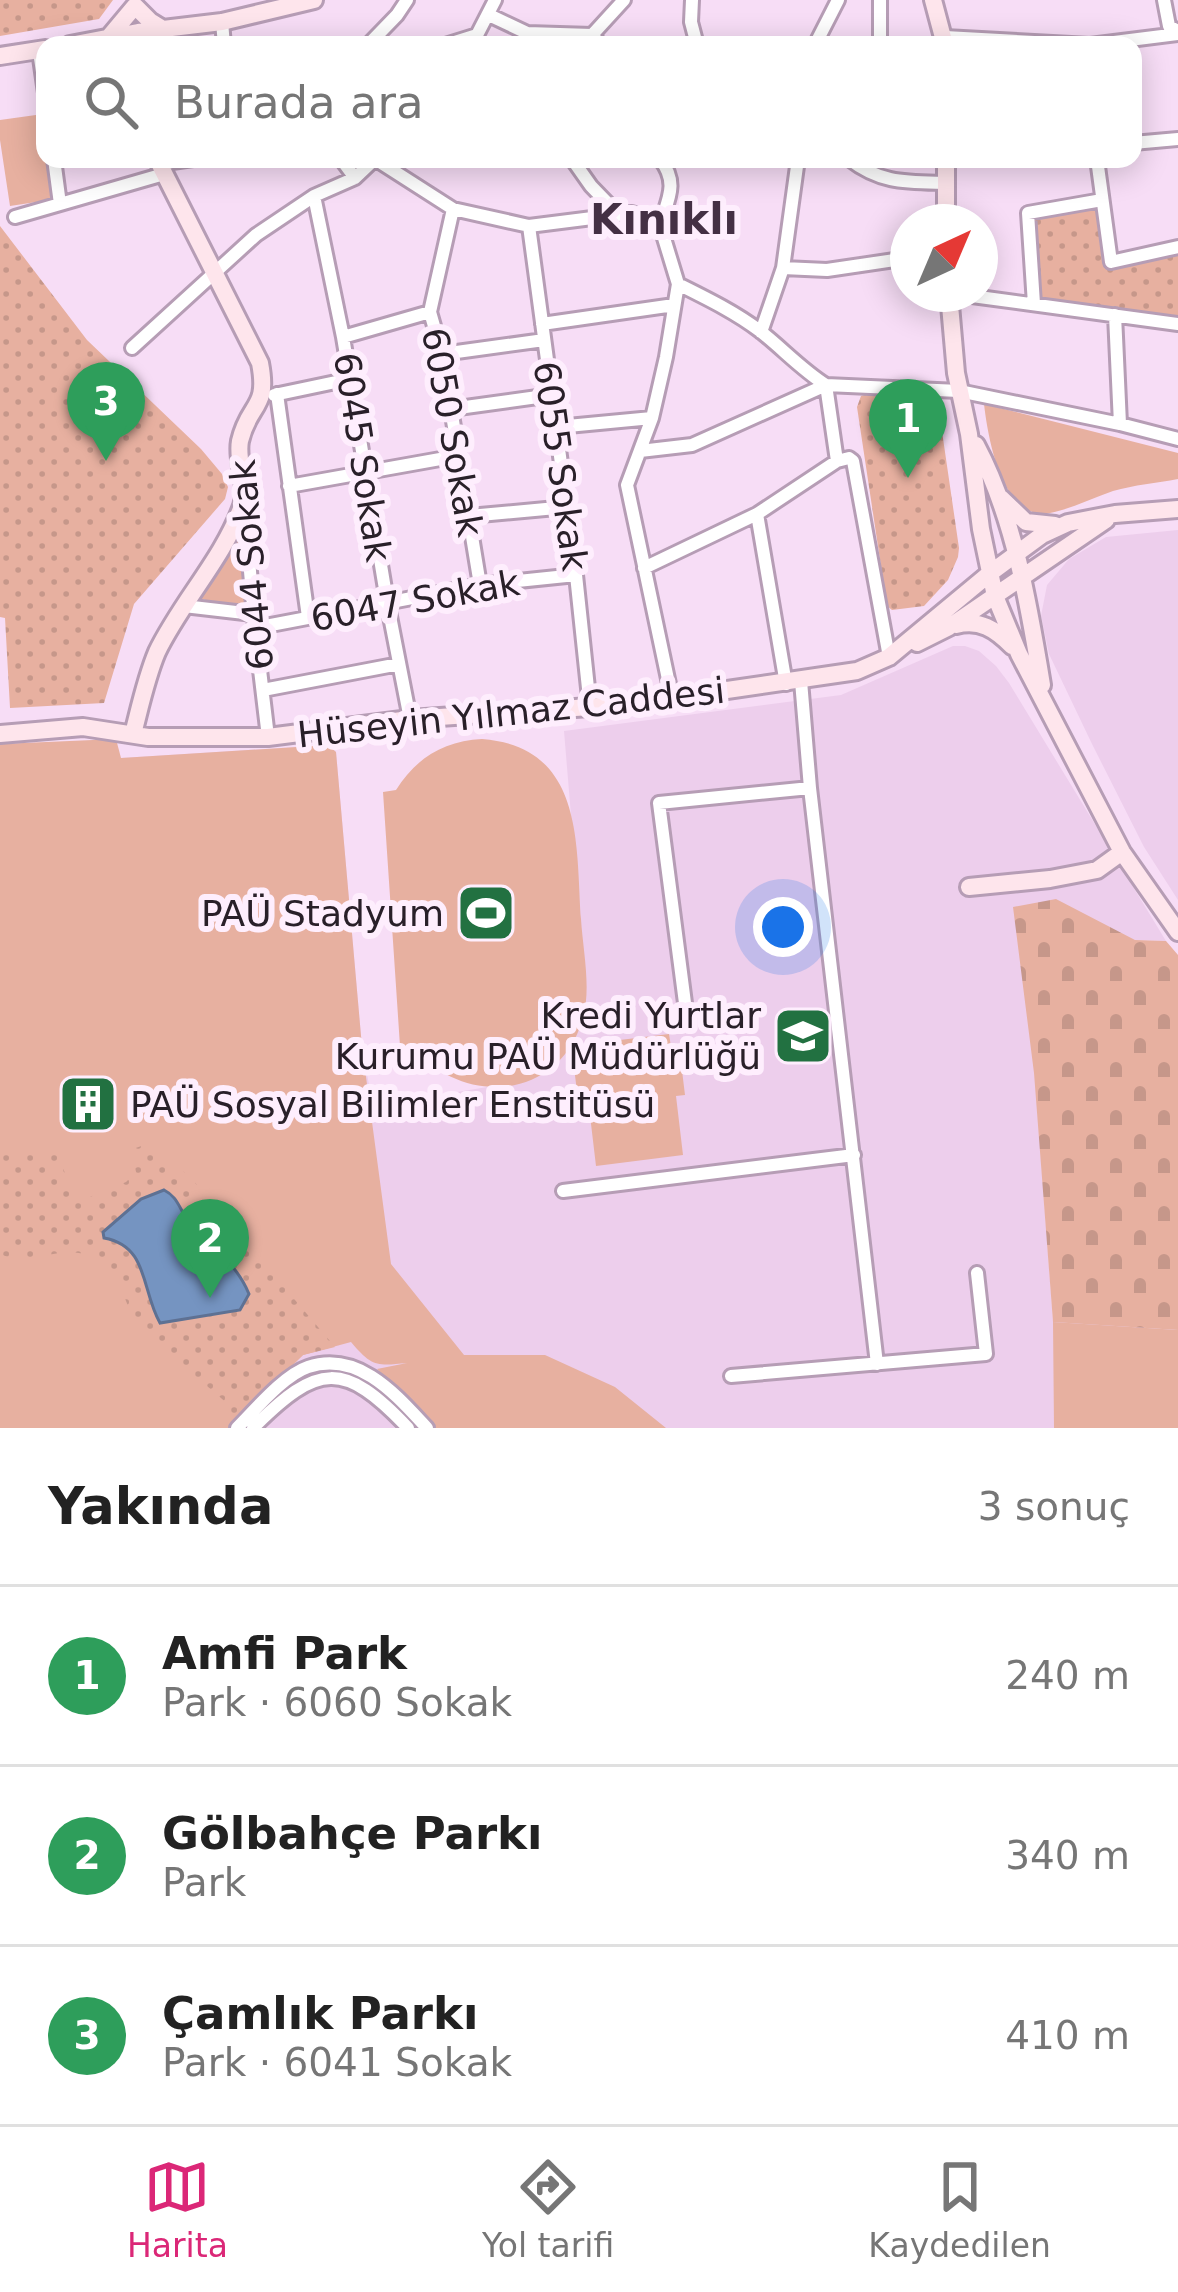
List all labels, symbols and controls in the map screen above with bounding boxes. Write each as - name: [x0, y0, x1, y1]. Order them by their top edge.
- search box: [36, 36, 1142, 168]
- icon: search: [78, 69, 144, 135]
- text: Burada ara: [174, 76, 424, 129]
- district label: Kınıklı: [590, 195, 738, 244]
- north arrow: [890, 204, 998, 312]
- street label: 6050 Sokak: [414, 325, 491, 540]
- street label: 6045 Sokak: [326, 350, 399, 565]
- street label: 6055 Sokak: [526, 359, 596, 574]
- pin: 3: [67, 362, 145, 461]
- pin: 1: [869, 379, 947, 478]
- street label: 6044 Sokak: [222, 458, 281, 672]
- street label: 6047 Sokak: [308, 562, 523, 639]
- street label: Hüseyin Yılmaz Caddesi: [295, 670, 727, 755]
- sports icon: PAÜ Stadyum: [455, 882, 517, 944]
- place label: PAÜ Stadyum: [201, 893, 444, 934]
- your location: [753, 897, 813, 957]
- place label: Kredi Yurtlar Kurumu PAÜ Müdürlüğü: [335, 995, 761, 1077]
- school or university icon: Kredi Yurtlar Kurumu PAÜ Müdürlüğü: [772, 1005, 834, 1067]
- building icon: PAÜ Sosyal Bilimler Enstitüsü: [57, 1073, 119, 1135]
- place label: PAÜ Sosyal Bilimler Enstitüsü: [130, 1084, 655, 1125]
- pin: 2: [171, 1199, 249, 1298]
- text: Yakında: [48, 1477, 273, 1536]
- text: 3 sonuç: [978, 1484, 1130, 1529]
- text: Amfi Park: [162, 1627, 407, 1680]
- text: 1: [73, 1653, 101, 1698]
- text: 240 m: [1005, 1653, 1130, 1698]
- text: Park · 6060 Sokak: [162, 1680, 512, 1725]
- text: Gölbahçe Parkı: [162, 1807, 542, 1860]
- text: 2: [73, 1833, 101, 1878]
- text: 340 m: [1005, 1833, 1130, 1878]
- text: Park: [162, 1860, 246, 1905]
- text: Çamlık Parkı: [162, 1987, 478, 2040]
- text: 3: [73, 2013, 101, 2058]
- text: 410 m: [1005, 2013, 1130, 2058]
- text: Park · 6041 Sokak: [162, 2040, 512, 2085]
- tab: Harita: [127, 2154, 228, 2265]
- tab: Yol tarifi: [482, 2154, 614, 2265]
- tab: Kaydedilen: [868, 2154, 1051, 2265]

